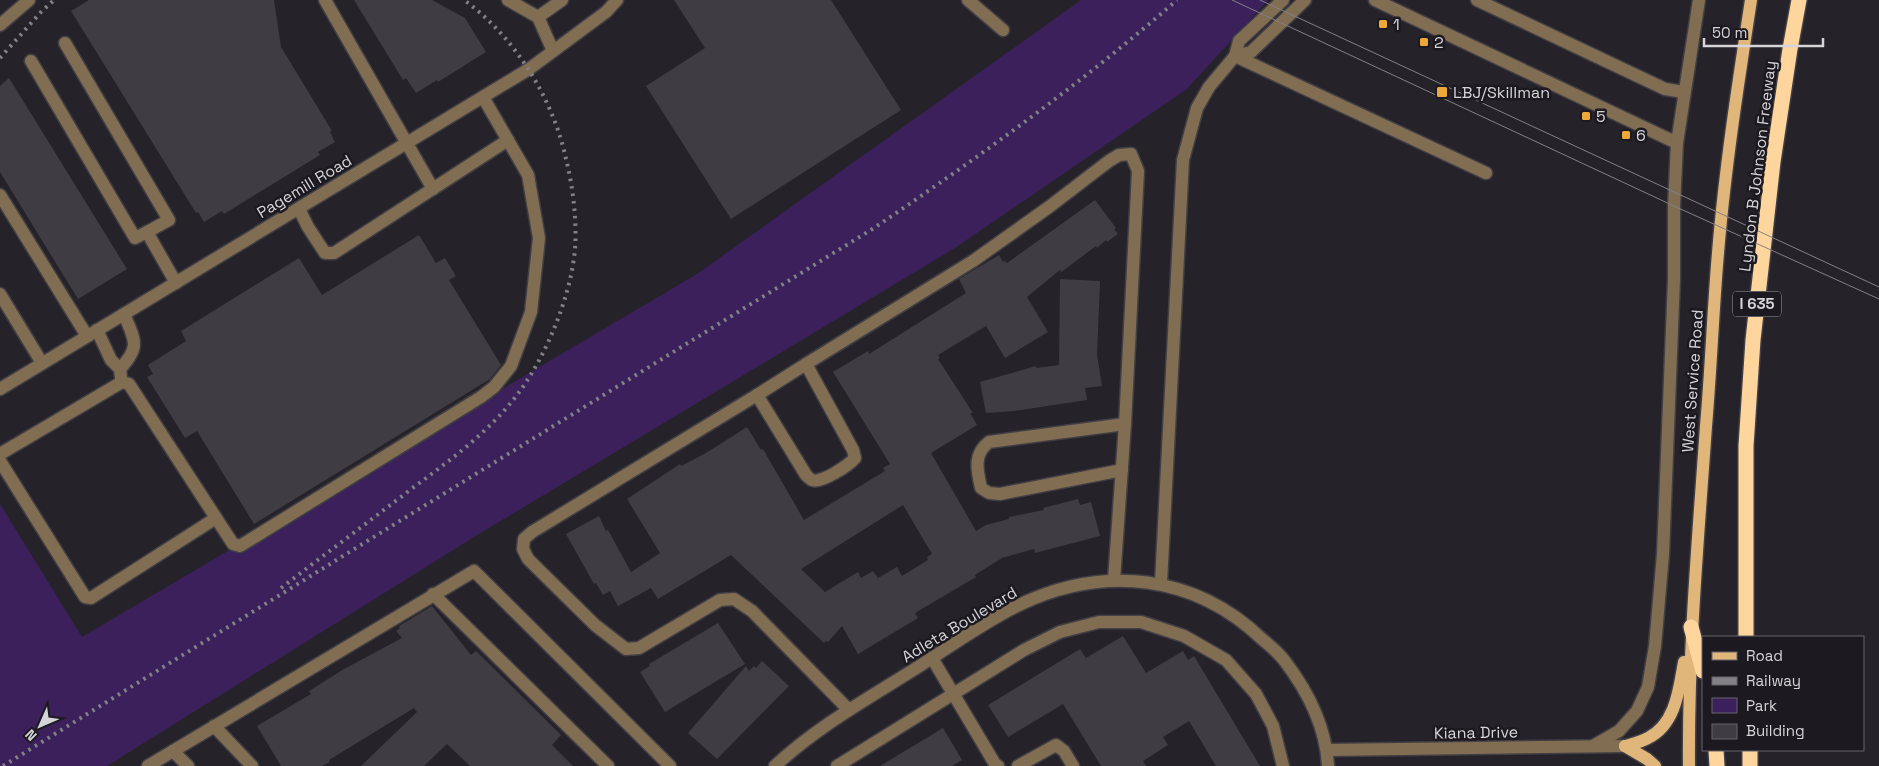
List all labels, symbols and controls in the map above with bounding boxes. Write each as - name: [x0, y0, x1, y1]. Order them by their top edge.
- place label: 1: [1393, 14, 1400, 35]
- scale bar: [1704, 15, 1823, 47]
- marker: 1: [1377, 18, 1389, 30]
- text: 50 m: [1712, 23, 1747, 42]
- place label: 2: [1434, 32, 1444, 53]
- marker: 2: [1418, 36, 1430, 48]
- street label: Lyndon B Johnson Freeway: [1734, 59, 1781, 273]
- place label: LBJ/Skillman: [1453, 82, 1550, 103]
- marker: LBJ/Skillman: [1435, 85, 1449, 99]
- place label: 5: [1596, 106, 1606, 127]
- marker: 5: [1580, 110, 1592, 122]
- place label: 6: [1636, 125, 1646, 146]
- marker: 6: [1620, 129, 1632, 141]
- street label: Pagemill Road: [253, 150, 356, 223]
- road number: I 635: [1733, 292, 1781, 316]
- street label: West Service Road: [1677, 309, 1708, 453]
- street label: Adleta Boulevard: [898, 582, 1021, 667]
- legend: [1702, 636, 1864, 751]
- text: Road: [1746, 646, 1783, 665]
- text: Railway: [1746, 671, 1801, 690]
- text: Park: [1746, 696, 1777, 715]
- north arrow: [15, 701, 65, 751]
- street label: Kiana Drive: [1434, 721, 1518, 744]
- text: Building: [1746, 721, 1805, 740]
- text: N: [21, 726, 40, 745]

